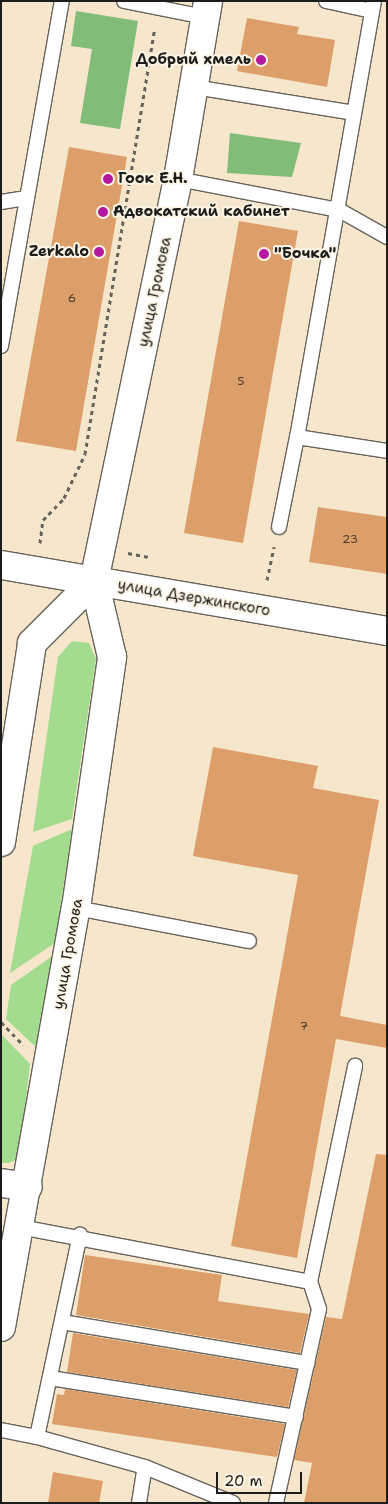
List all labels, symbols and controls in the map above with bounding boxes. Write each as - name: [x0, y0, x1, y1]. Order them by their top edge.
- place label: Добрый хмель: [136, 51, 251, 69]
- marker: Добрый хмель: [255, 54, 267, 66]
- place label: Гоок Е.Н.: [118, 170, 188, 188]
- marker: Гоок Е.Н.: [102, 173, 114, 185]
- place label: Адвокатский кабинет: [113, 203, 290, 221]
- marker: Адвокатский кабинет: [97, 206, 109, 218]
- street label: улица Громова: [135, 235, 175, 349]
- place label: Zerkalo: [29, 243, 89, 261]
- place label: "Бочка": [274, 245, 336, 263]
- marker: Zerkalo: [93, 246, 105, 258]
- marker: "Бочка": [258, 248, 270, 260]
- house number: 6: [68, 292, 76, 306]
- house number: 5: [237, 375, 245, 389]
- house number: 23: [342, 533, 358, 547]
- street label: улица Дзержинского: [116, 576, 272, 620]
- street label: улица Громова: [49, 897, 87, 1011]
- house number: 7: [300, 1020, 308, 1034]
- scale bar: [218, 1462, 304, 1494]
- text: 20 m: [224, 1471, 263, 1491]

